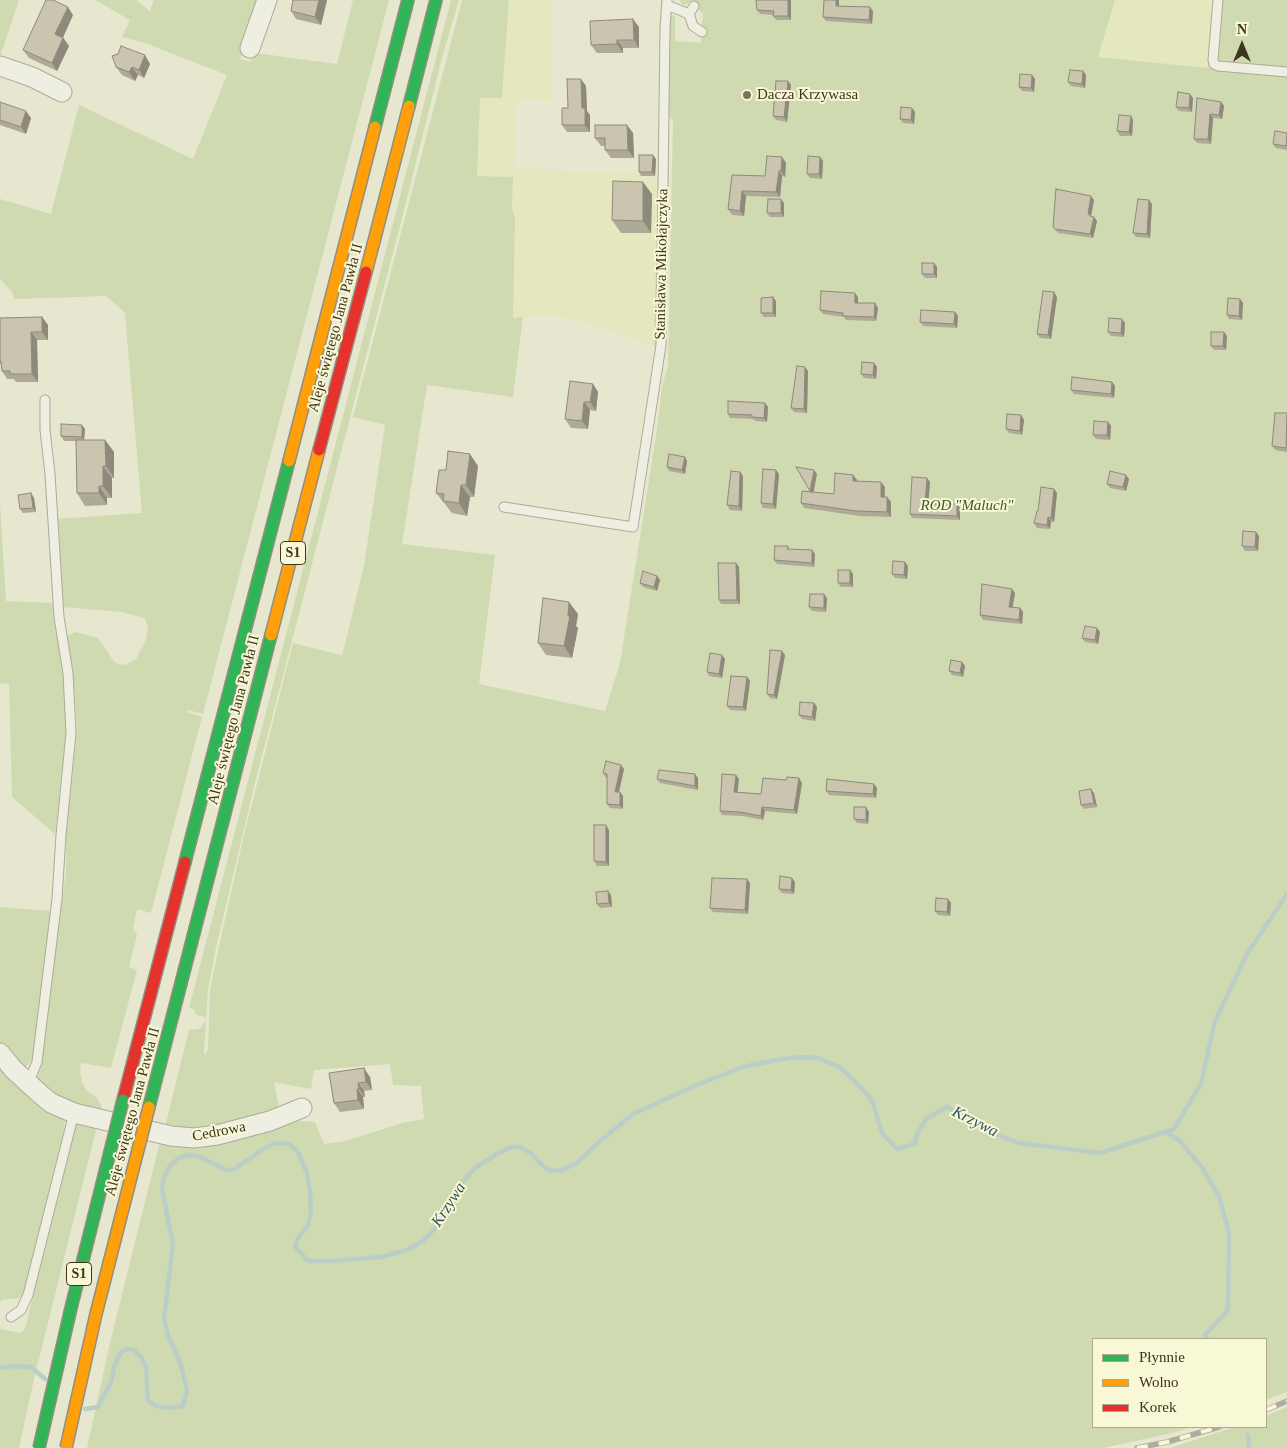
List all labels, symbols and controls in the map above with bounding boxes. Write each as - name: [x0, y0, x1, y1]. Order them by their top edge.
- north arrow: [1217, 20, 1267, 70]
- text: N: [1237, 22, 1247, 37]
- place label: Dacza Krzywasa: [757, 86, 858, 104]
- marker: Dacza Krzywasa: [741, 89, 753, 101]
- street label: Stanisława Mikołajczyka: [652, 188, 672, 340]
- street label: Aleje świętego Jana Pawła II: [305, 242, 367, 414]
- park label: ROD "Maluch": [921, 497, 1013, 515]
- road number: S1: [280, 542, 306, 564]
- street label: Aleje świętego Jana Pawła II: [204, 633, 264, 807]
- street label: Aleje świętego Jana Pawła II: [102, 1026, 164, 1198]
- water label: Krzywa: [949, 1102, 1001, 1142]
- street label: Cedrowa: [191, 1118, 247, 1146]
- water label: Krzywa: [428, 1179, 470, 1231]
- road number: S1: [66, 1262, 92, 1286]
- legend: [1092, 1338, 1267, 1428]
- text: Płynnie: [1139, 1349, 1185, 1365]
- text: Wolno: [1139, 1374, 1179, 1390]
- text: Korek: [1139, 1399, 1177, 1415]

